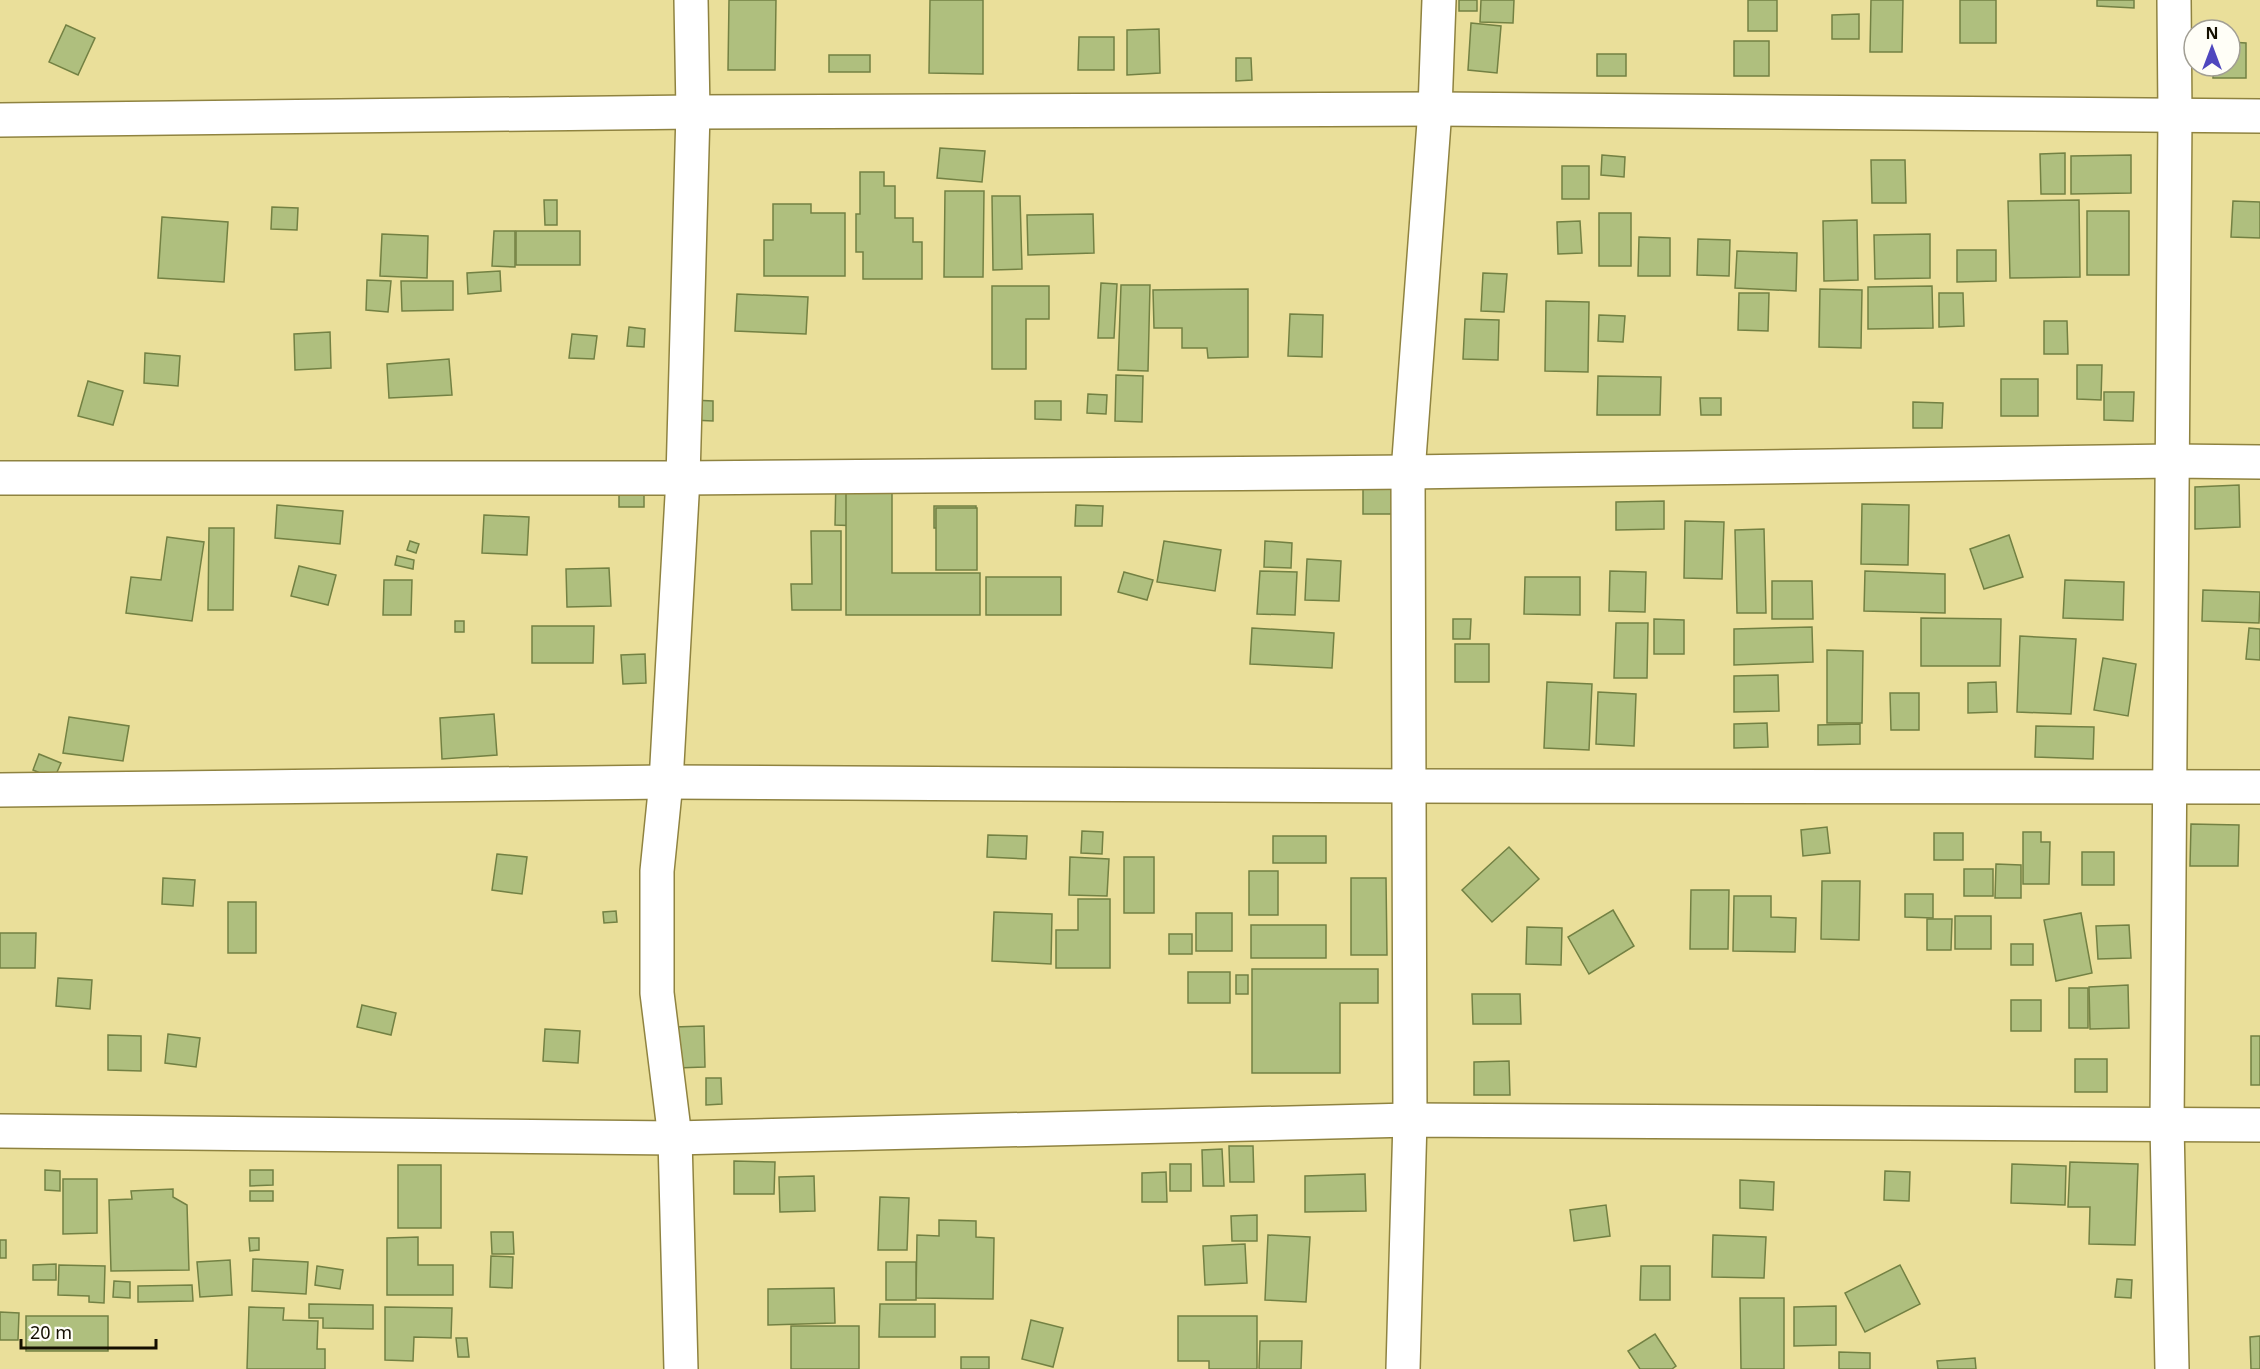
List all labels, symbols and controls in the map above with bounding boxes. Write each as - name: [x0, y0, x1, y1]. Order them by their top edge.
- north arrow: [2182, 18, 2242, 78]
- text: N: [2205, 22, 2219, 44]
- scale bar: [21, 1312, 156, 1350]
- text: 20 m: [30, 1320, 72, 1344]

